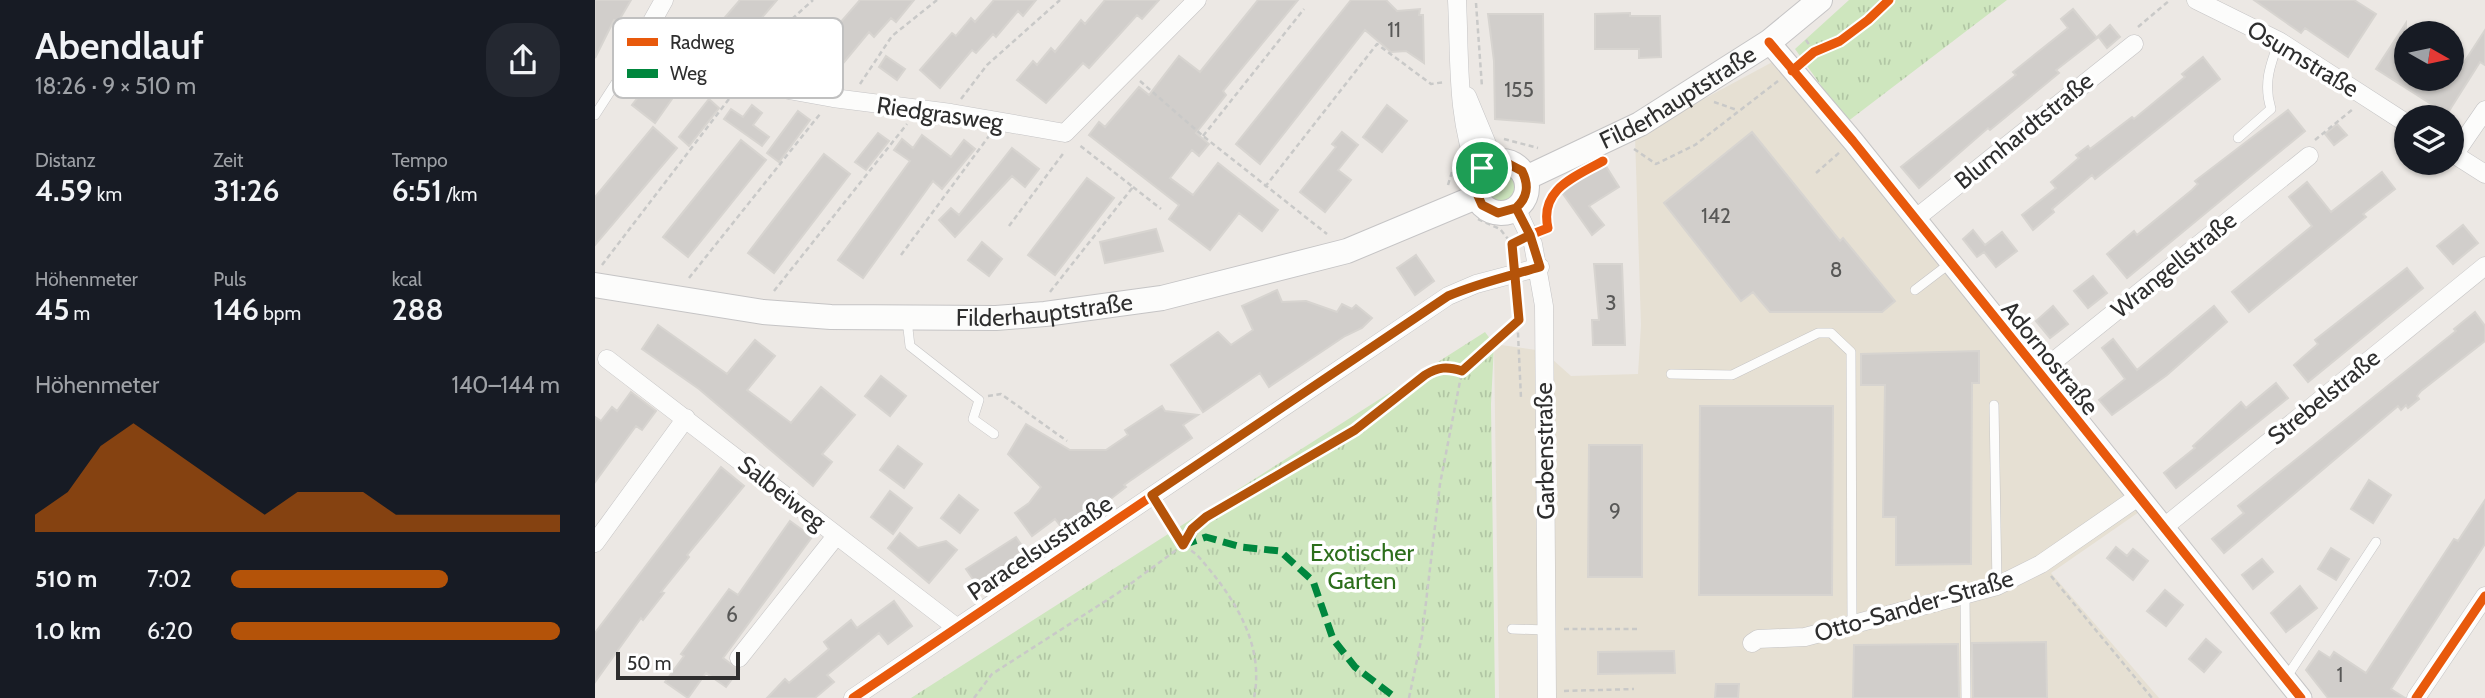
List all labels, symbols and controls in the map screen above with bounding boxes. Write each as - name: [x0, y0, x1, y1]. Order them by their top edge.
- street label: Osumstraße: [2242, 14, 2364, 103]
- house number: 11: [1387, 17, 1401, 42]
- legend: [613, 18, 843, 98]
- north arrow: [2394, 21, 2464, 91]
- map controls: [2394, 21, 2464, 175]
- text: Abendlauf: [35, 22, 204, 69]
- button: share: [486, 23, 560, 97]
- text: Radweg: [670, 31, 734, 54]
- street label: Filderhauptstraße: [1595, 39, 1761, 155]
- text: Weg: [670, 62, 707, 85]
- street label: Blumhardtstraße: [1949, 66, 2099, 195]
- text: 18:26 · 9 × 510 m: [35, 72, 196, 100]
- house number: 155: [1504, 77, 1534, 102]
- street label: Riedgrasweg: [875, 90, 1006, 137]
- button: layers: [2394, 105, 2464, 175]
- pin: [1452, 138, 1512, 198]
- text: Distanz: [35, 149, 96, 172]
- text: Zeit: [213, 149, 243, 172]
- text: Tempo: [392, 149, 448, 172]
- icon: arrive: [1463, 149, 1501, 187]
- text: 4.59: [35, 172, 93, 209]
- text: 31:26: [213, 172, 279, 209]
- text: 6:51: [392, 172, 442, 209]
- text: km: [93, 183, 122, 206]
- text: /km: [442, 183, 477, 206]
- house number: 142: [1701, 203, 1731, 228]
- street label: Wrangellstraße: [2105, 205, 2242, 324]
- house number: 8: [1830, 257, 1842, 282]
- text: Höhenmeter: [35, 268, 138, 291]
- text: Puls: [213, 268, 246, 291]
- text: kcal: [392, 268, 422, 291]
- street label: Filderhauptstraße: [956, 287, 1134, 332]
- house number: 3: [1605, 290, 1617, 315]
- text: 45: [35, 291, 69, 328]
- text: 146: [213, 291, 259, 328]
- text: 288: [392, 291, 444, 328]
- street label: Adornostraße: [1996, 295, 2105, 421]
- text: m: [69, 302, 90, 325]
- text: bpm: [259, 302, 301, 325]
- street label: Strebelstraße: [2262, 343, 2385, 451]
- text: Höhenmeter: [35, 371, 159, 399]
- text: 140–144 m: [452, 371, 560, 399]
- street label: Garbenstraße: [1529, 382, 1560, 520]
- street label: Salbeiweg: [733, 449, 833, 537]
- street label: Paracelsusstraße: [962, 489, 1117, 607]
- house number: 9: [1609, 498, 1621, 523]
- park label: Exotischer Garten: [1310, 538, 1414, 595]
- street label: Otto-Sander-Straße: [1811, 563, 2017, 648]
- text: 510 m: [35, 565, 97, 593]
- text: 7:02: [147, 565, 191, 593]
- house number: 6: [726, 602, 738, 627]
- text: 1.0 km: [35, 617, 101, 645]
- text: 6:20: [147, 617, 193, 645]
- scale bar: [616, 649, 740, 681]
- text: 50 m: [627, 652, 671, 675]
- house number: 1: [2337, 662, 2343, 687]

